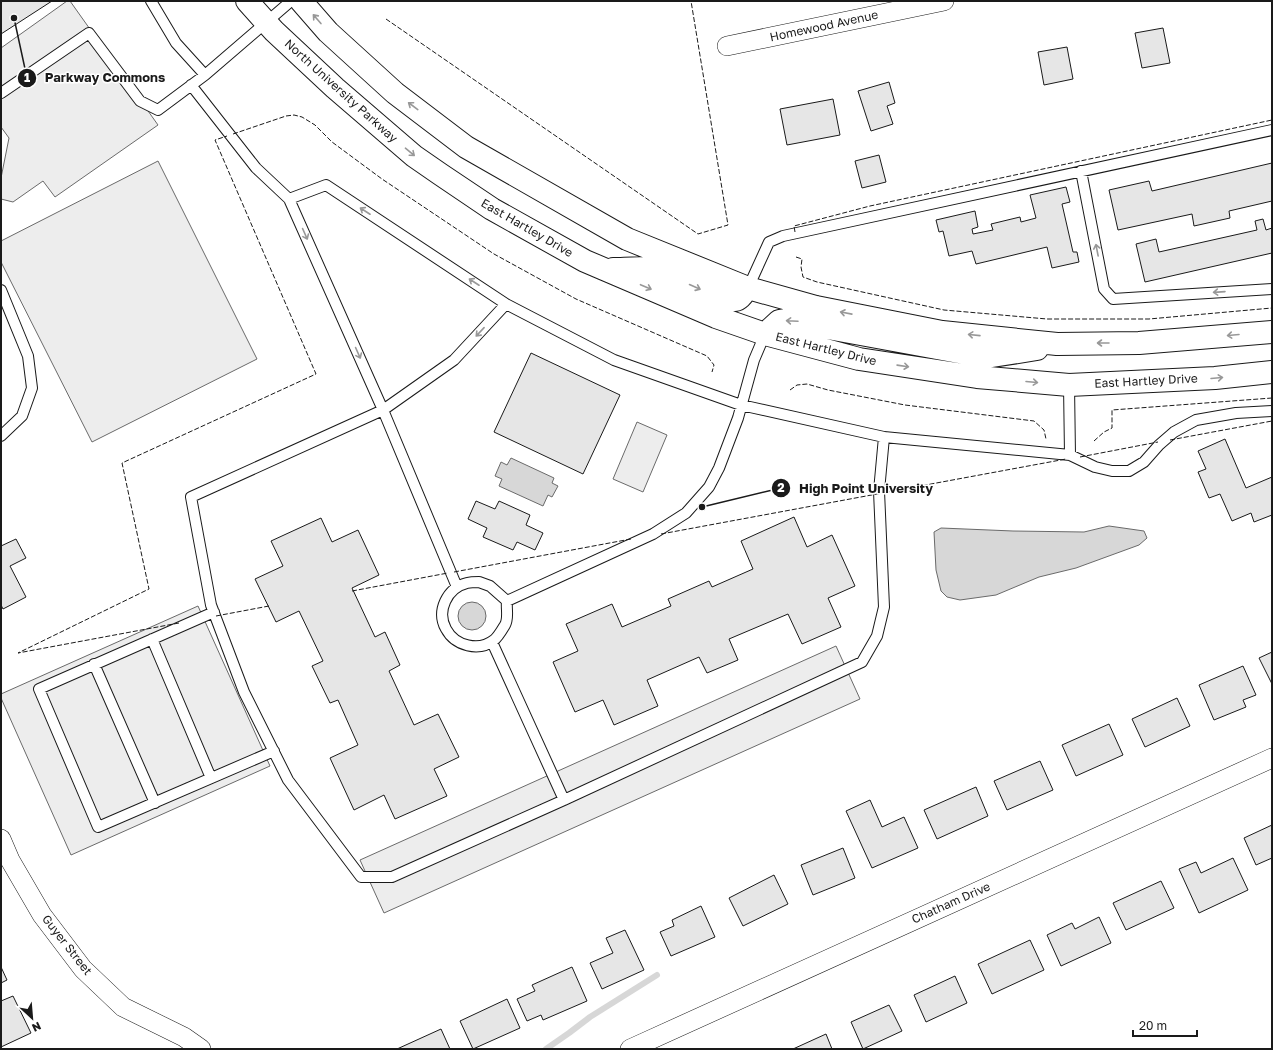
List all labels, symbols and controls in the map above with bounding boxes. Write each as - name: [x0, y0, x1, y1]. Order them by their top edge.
- street label: Homewood Avenue: [768, 7, 880, 44]
- one-way arrow: [312, 14, 321, 24]
- street label: North University Parkway: [282, 36, 401, 146]
- callout: Parkway Commons: [17, 65, 173, 90]
- text: Parkway Commons: [45, 69, 165, 85]
- text: 1: [24, 70, 30, 85]
- one-way arrow: [407, 102, 418, 111]
- one-way arrow: [405, 148, 415, 157]
- street label: East Hartley Drive: [479, 195, 576, 260]
- one-way arrow: [360, 207, 371, 215]
- one-way arrow: [302, 228, 309, 240]
- one-way arrow: [1093, 244, 1101, 257]
- one-way arrow: [469, 278, 480, 286]
- one-way arrow: [639, 284, 651, 291]
- one-way arrow: [688, 284, 700, 292]
- one-way arrow: [1213, 289, 1226, 296]
- one-way arrow: [840, 309, 853, 317]
- one-way arrow: [786, 317, 799, 324]
- one-way arrow: [475, 327, 485, 337]
- street label: East Hartley Drive: [774, 329, 878, 368]
- one-way arrow: [968, 331, 981, 339]
- one-way arrow: [1227, 331, 1240, 339]
- one-way arrow: [1097, 339, 1110, 347]
- one-way arrow: [354, 347, 362, 359]
- one-way arrow: [896, 362, 909, 370]
- street label: East Hartley Drive: [1094, 370, 1198, 391]
- one-way arrow: [1210, 374, 1223, 381]
- one-way arrow: [1025, 378, 1038, 385]
- callout: High Point University: [771, 476, 941, 501]
- text: 2: [777, 480, 785, 495]
- text: High Point University: [799, 480, 933, 496]
- street label: Chatham Drive: [909, 878, 992, 927]
- street label: Guyer Street: [39, 912, 96, 978]
- north arrow: [12, 998, 52, 1038]
- scale bar: [1133, 1012, 1197, 1038]
- text: 20 m: [1139, 1018, 1167, 1033]
- text: N: [30, 1020, 43, 1035]

